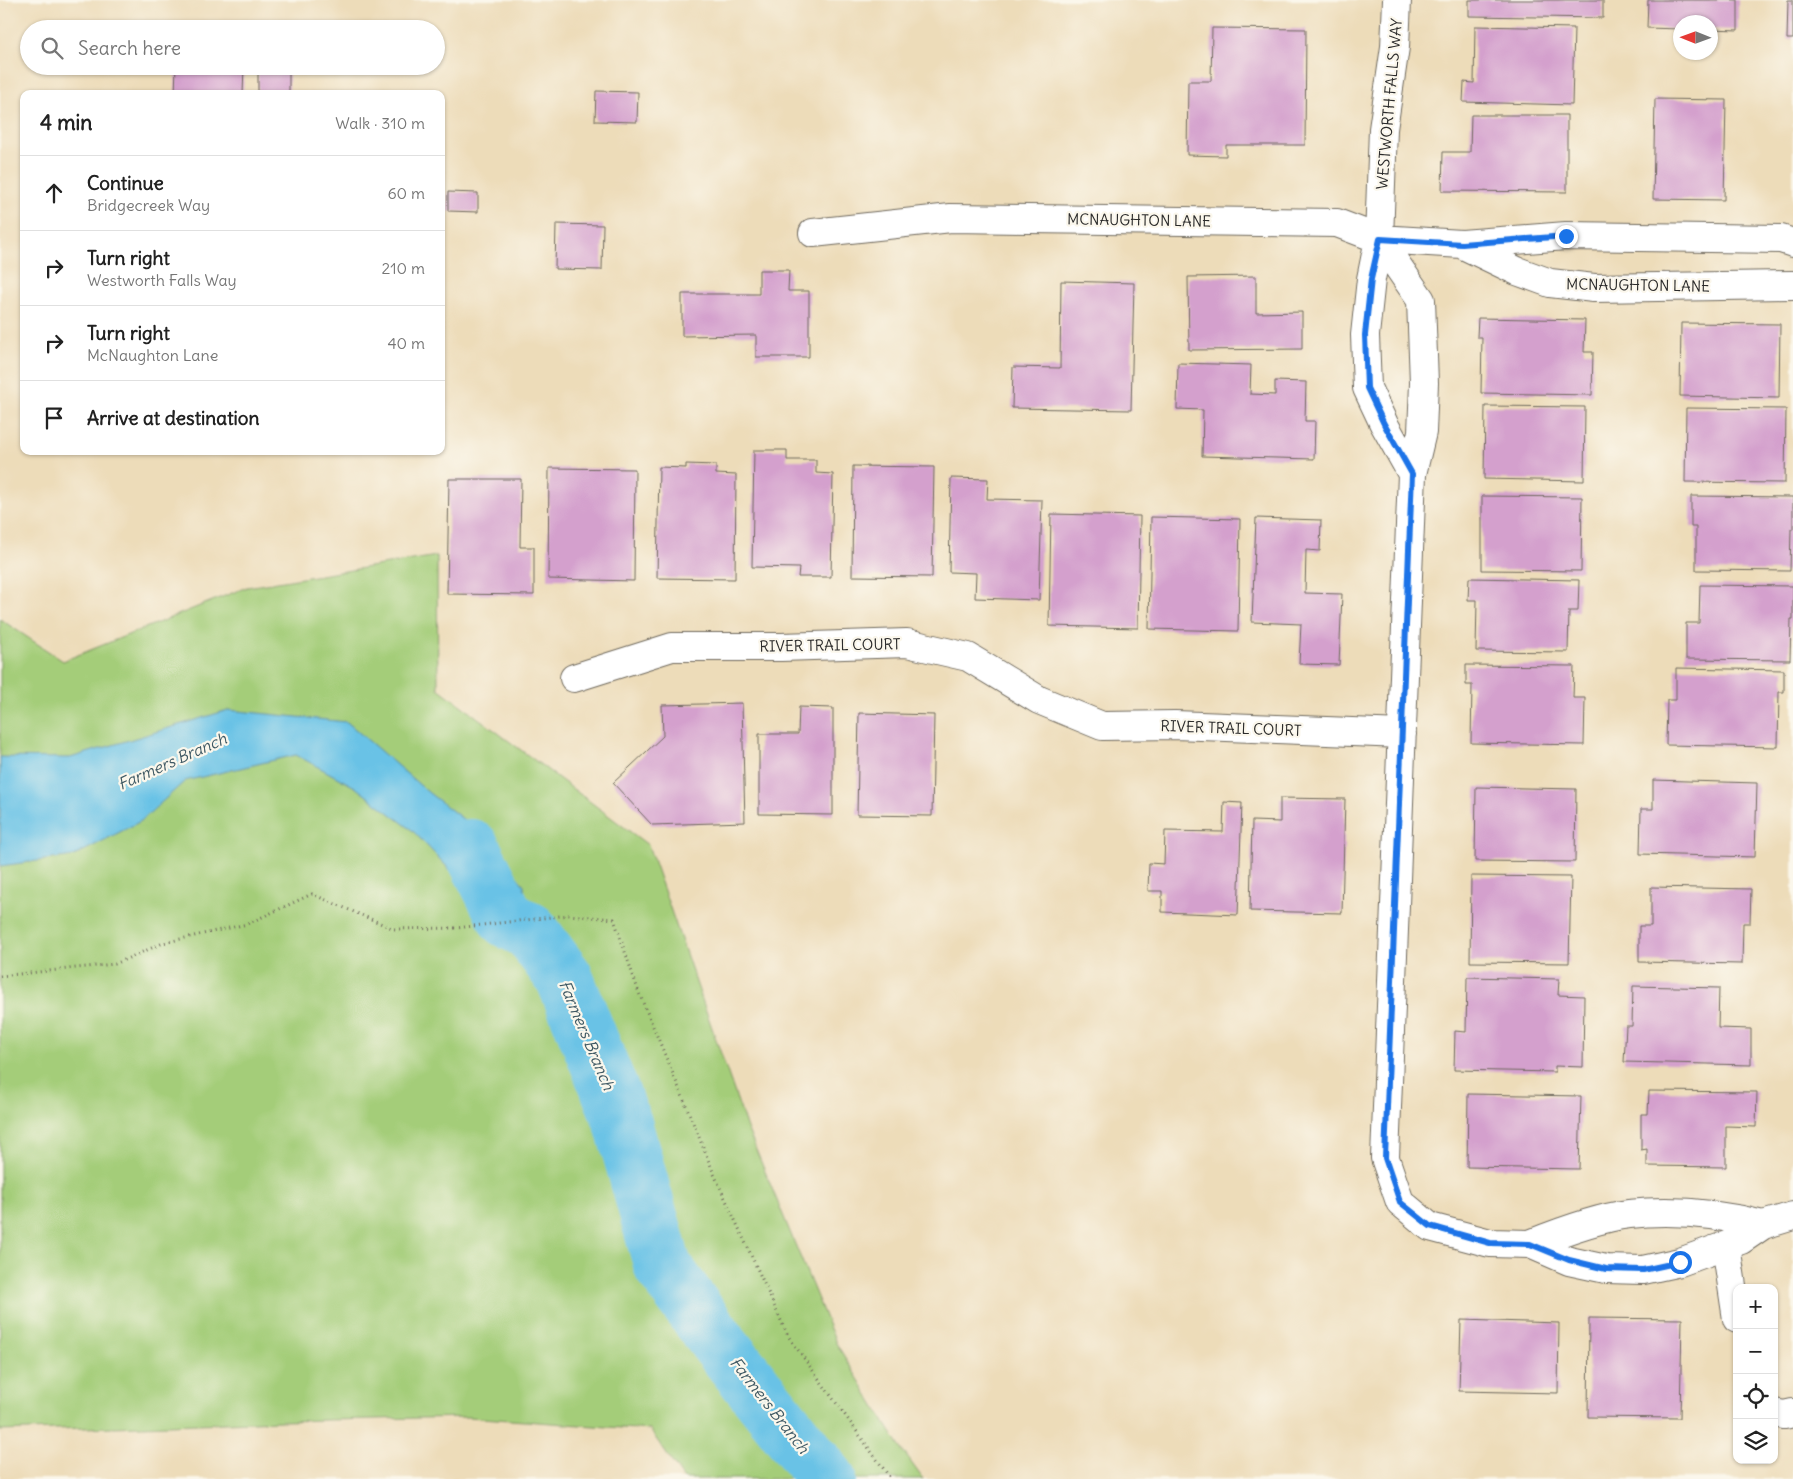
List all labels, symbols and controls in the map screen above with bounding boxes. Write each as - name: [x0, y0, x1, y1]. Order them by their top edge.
- north arrow: [1673, 15, 1718, 60]
- street label: WESTWORTH FALLS WAY: [1372, 17, 1406, 190]
- search box: [20, 20, 445, 75]
- icon: search: [38, 34, 66, 62]
- text: Search here: [78, 36, 181, 60]
- text: 4 min: [40, 109, 92, 136]
- text: Walk · 310 m: [335, 113, 425, 133]
- text: Continue: [87, 171, 164, 195]
- icon: ahead: [40, 179, 68, 207]
- text: 60 m: [387, 183, 425, 203]
- text: Bridgecreek Way: [87, 195, 210, 215]
- street label: MCNAUGHTON LANE: [1067, 209, 1211, 231]
- route end: [1555, 225, 1578, 248]
- text: Turn right: [87, 246, 170, 270]
- icon: right: [40, 254, 68, 282]
- text: 210 m: [382, 258, 425, 278]
- text: Westworth Falls Way: [87, 270, 237, 290]
- street label: MCNAUGHTON LANE: [1566, 274, 1710, 296]
- text: Turn right: [87, 321, 170, 345]
- icon: right: [40, 329, 68, 357]
- text: 40 m: [387, 333, 425, 353]
- text: McNaughton Lane: [87, 345, 218, 365]
- icon: arrive: [40, 404, 68, 432]
- text: Arrive at destination: [87, 406, 260, 430]
- street label: RIVER TRAIL COURT: [759, 634, 901, 656]
- street label: RIVER TRAIL COURT: [1160, 716, 1302, 740]
- water label: Farmers Branch: [115, 728, 230, 794]
- water label: Farmers Branch: [555, 977, 619, 1093]
- route start: [1669, 1251, 1692, 1274]
- map controls: [1733, 1284, 1778, 1464]
- button: +: [1733, 1284, 1778, 1329]
- button: −: [1733, 1329, 1778, 1374]
- water label: Farmers Branch: [726, 1353, 814, 1458]
- button: locate: [1733, 1374, 1778, 1419]
- button: layers: [1733, 1419, 1778, 1464]

